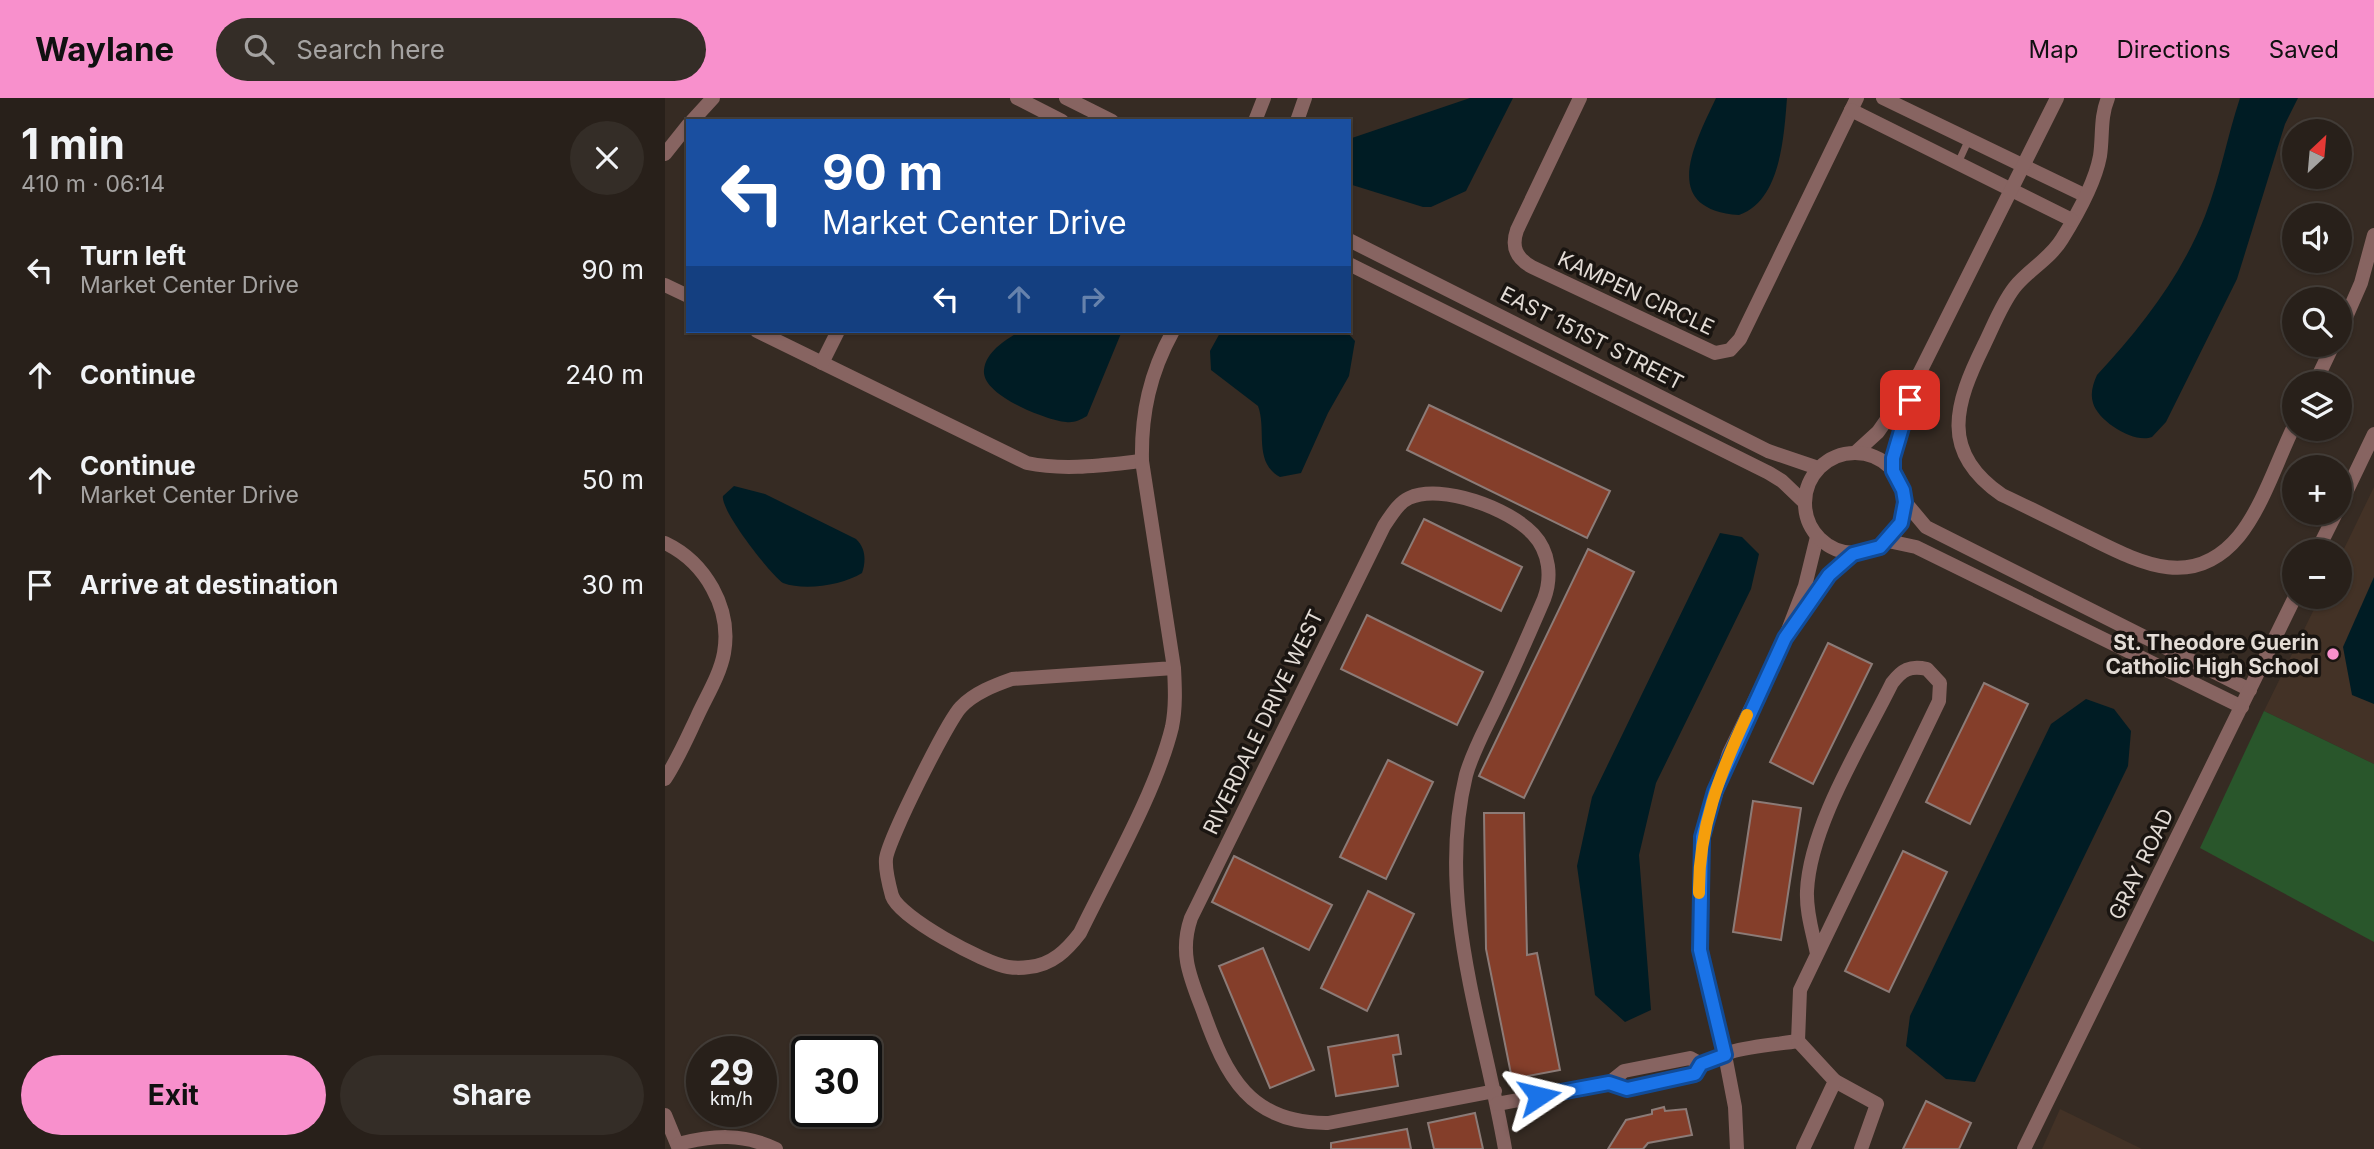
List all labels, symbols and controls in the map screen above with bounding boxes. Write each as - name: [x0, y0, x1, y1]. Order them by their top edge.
- search box: [216, 18, 706, 81]
- text: Waylane: [35, 29, 174, 69]
- icon: search: [240, 30, 278, 68]
- text: Search here: [296, 34, 445, 65]
- text: Map: [2029, 35, 2078, 64]
- text: Directions: [2116, 35, 2231, 64]
- text: Saved: [2269, 35, 2339, 64]
- text: 1 min: [21, 118, 125, 169]
- north arrow: [2282, 119, 2352, 189]
- map controls: [2282, 119, 2352, 609]
- button: close: [570, 121, 644, 195]
- text: 90 m: [822, 143, 943, 202]
- icon: left: [707, 147, 798, 238]
- text: 410 m · 06:14: [21, 170, 165, 198]
- text: Market Center Drive: [822, 203, 1127, 242]
- button: sound: [2282, 203, 2352, 273]
- text: Turn left: [80, 240, 186, 271]
- street label: KAMPEN CIRCLE: [1554, 246, 1718, 340]
- icon: left: [21, 251, 59, 289]
- text: 90 m: [581, 254, 644, 285]
- text: Market Center Drive: [80, 271, 299, 299]
- icon: left: [927, 280, 965, 318]
- icon: ahead: [1000, 280, 1038, 318]
- icon: right: [1073, 280, 1111, 318]
- street label: EAST 151ST STREET: [1496, 281, 1688, 395]
- button: search: [2282, 287, 2352, 357]
- icon: ahead: [21, 356, 59, 394]
- text: Continue: [80, 359, 196, 390]
- text: 240 m: [565, 359, 644, 390]
- pin: [1880, 370, 1940, 430]
- button: layers: [2282, 371, 2352, 441]
- icon: arrive: [1891, 381, 1929, 419]
- text: Continue: [80, 450, 196, 481]
- button: +: [2282, 455, 2352, 525]
- icon: ahead: [21, 461, 59, 499]
- text: 50 m: [582, 464, 644, 495]
- text: Market Center Drive: [80, 481, 299, 509]
- button: −: [2282, 539, 2352, 609]
- icon: arrive: [21, 566, 59, 604]
- text: Arrive at destination: [80, 569, 339, 600]
- text: 30 m: [581, 569, 644, 600]
- street label: RIVERDALE DRIVE WEST: [1198, 606, 1328, 838]
- place label: St. Theodore Guerin Catholic High School: [2106, 630, 2319, 679]
- marker: St. Theodore Guerin Catholic High School: [2325, 646, 2341, 662]
- street label: GRAY ROAD: [2103, 804, 2179, 924]
- speed limit sign: 30: [791, 1036, 882, 1127]
- text: 29: [709, 1051, 754, 1093]
- button: Exit: [21, 1055, 326, 1135]
- button: Share: [340, 1055, 644, 1135]
- position arrow: [1502, 1059, 1576, 1133]
- text: km/h: [710, 1088, 753, 1109]

